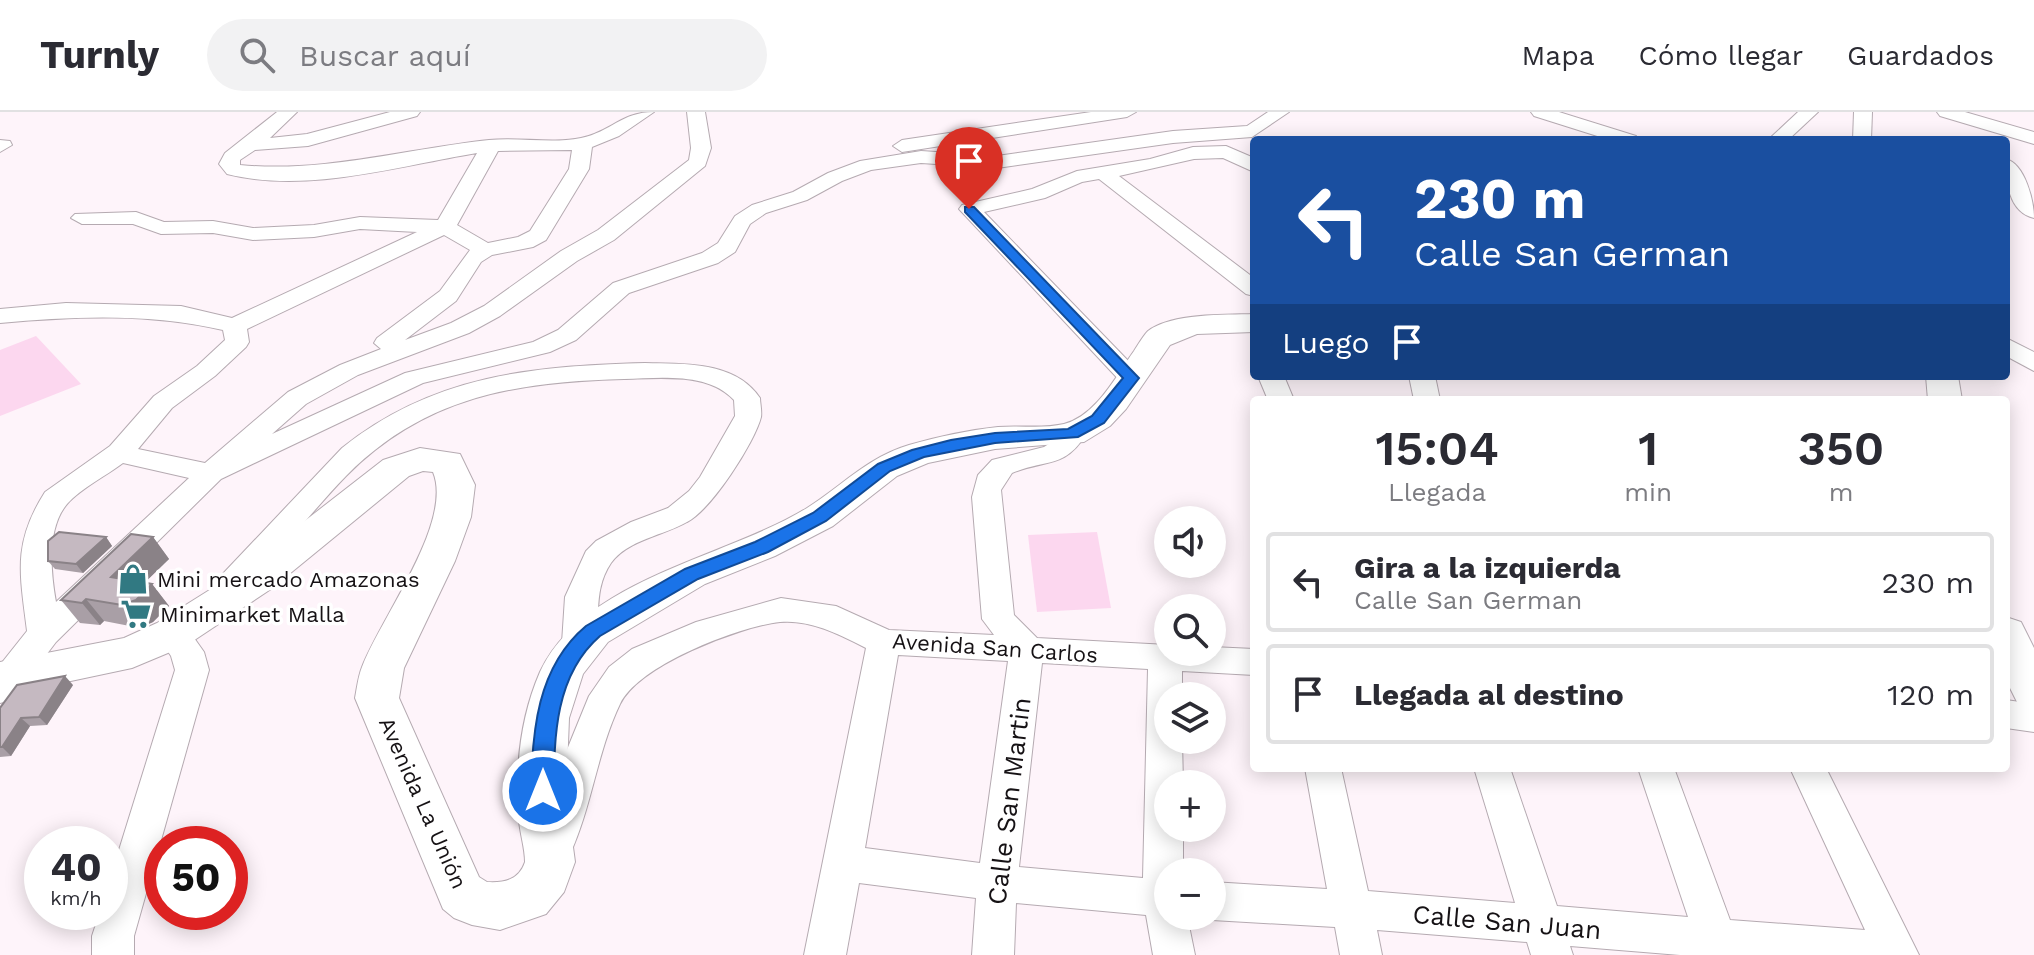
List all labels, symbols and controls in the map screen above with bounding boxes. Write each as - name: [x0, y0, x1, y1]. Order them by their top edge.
- search box: [207, 19, 767, 91]
- text: Turnly: [40, 33, 159, 77]
- icon: search: [235, 33, 279, 77]
- text: Buscar aquí: [299, 38, 471, 73]
- text: Mapa: [1522, 39, 1595, 72]
- text: Cómo llegar: [1639, 39, 1803, 72]
- text: Guardados: [1847, 39, 1994, 72]
- pin: [935, 127, 1003, 209]
- icon: arrive: [947, 139, 991, 183]
- text: 230 m: [1414, 166, 1585, 232]
- icon: left: [1282, 168, 1386, 272]
- text: Calle San German: [1414, 233, 1730, 275]
- icon: arrive: [1385, 320, 1429, 364]
- text: Luego: [1282, 325, 1369, 360]
- text: 15:04: [1376, 420, 1499, 477]
- text: 1: [1638, 420, 1658, 477]
- text: 350: [1798, 420, 1884, 477]
- text: Llegada: [1388, 477, 1486, 507]
- text: min: [1624, 477, 1672, 507]
- text: m: [1829, 477, 1853, 507]
- map controls: [1154, 506, 1226, 930]
- button: sound: [1154, 506, 1226, 578]
- text: Gira a la izquierda: [1354, 550, 1621, 585]
- icon: left: [1286, 560, 1330, 604]
- shop icon: Mini mercado Amazonas: [116, 562, 150, 596]
- text: 230 m: [1882, 565, 1974, 600]
- place label: Mini mercado Amazonas: [157, 567, 420, 592]
- text: Calle San German: [1354, 585, 1582, 615]
- button: search: [1154, 594, 1226, 666]
- supermarket icon: Minimarket Malla: [119, 597, 153, 631]
- place label: Minimarket Malla: [160, 602, 345, 627]
- street label: Avenida San Carlos: [891, 628, 1099, 668]
- icon: arrive: [1286, 672, 1330, 716]
- text: Llegada al destino: [1354, 677, 1624, 712]
- text: 120 m: [1887, 677, 1974, 712]
- button: layers: [1154, 682, 1226, 754]
- street label: Calle San Martin: [981, 695, 1037, 907]
- street label: Avenida La Unión: [374, 713, 472, 893]
- position arrow: [501, 749, 585, 833]
- button: +: [1154, 770, 1226, 842]
- speed limit sign: 50: [144, 826, 248, 930]
- text: 40: [50, 844, 102, 891]
- button: −: [1154, 858, 1226, 930]
- text: km/h: [50, 886, 102, 910]
- street label: Calle San Juan: [1411, 899, 1603, 945]

